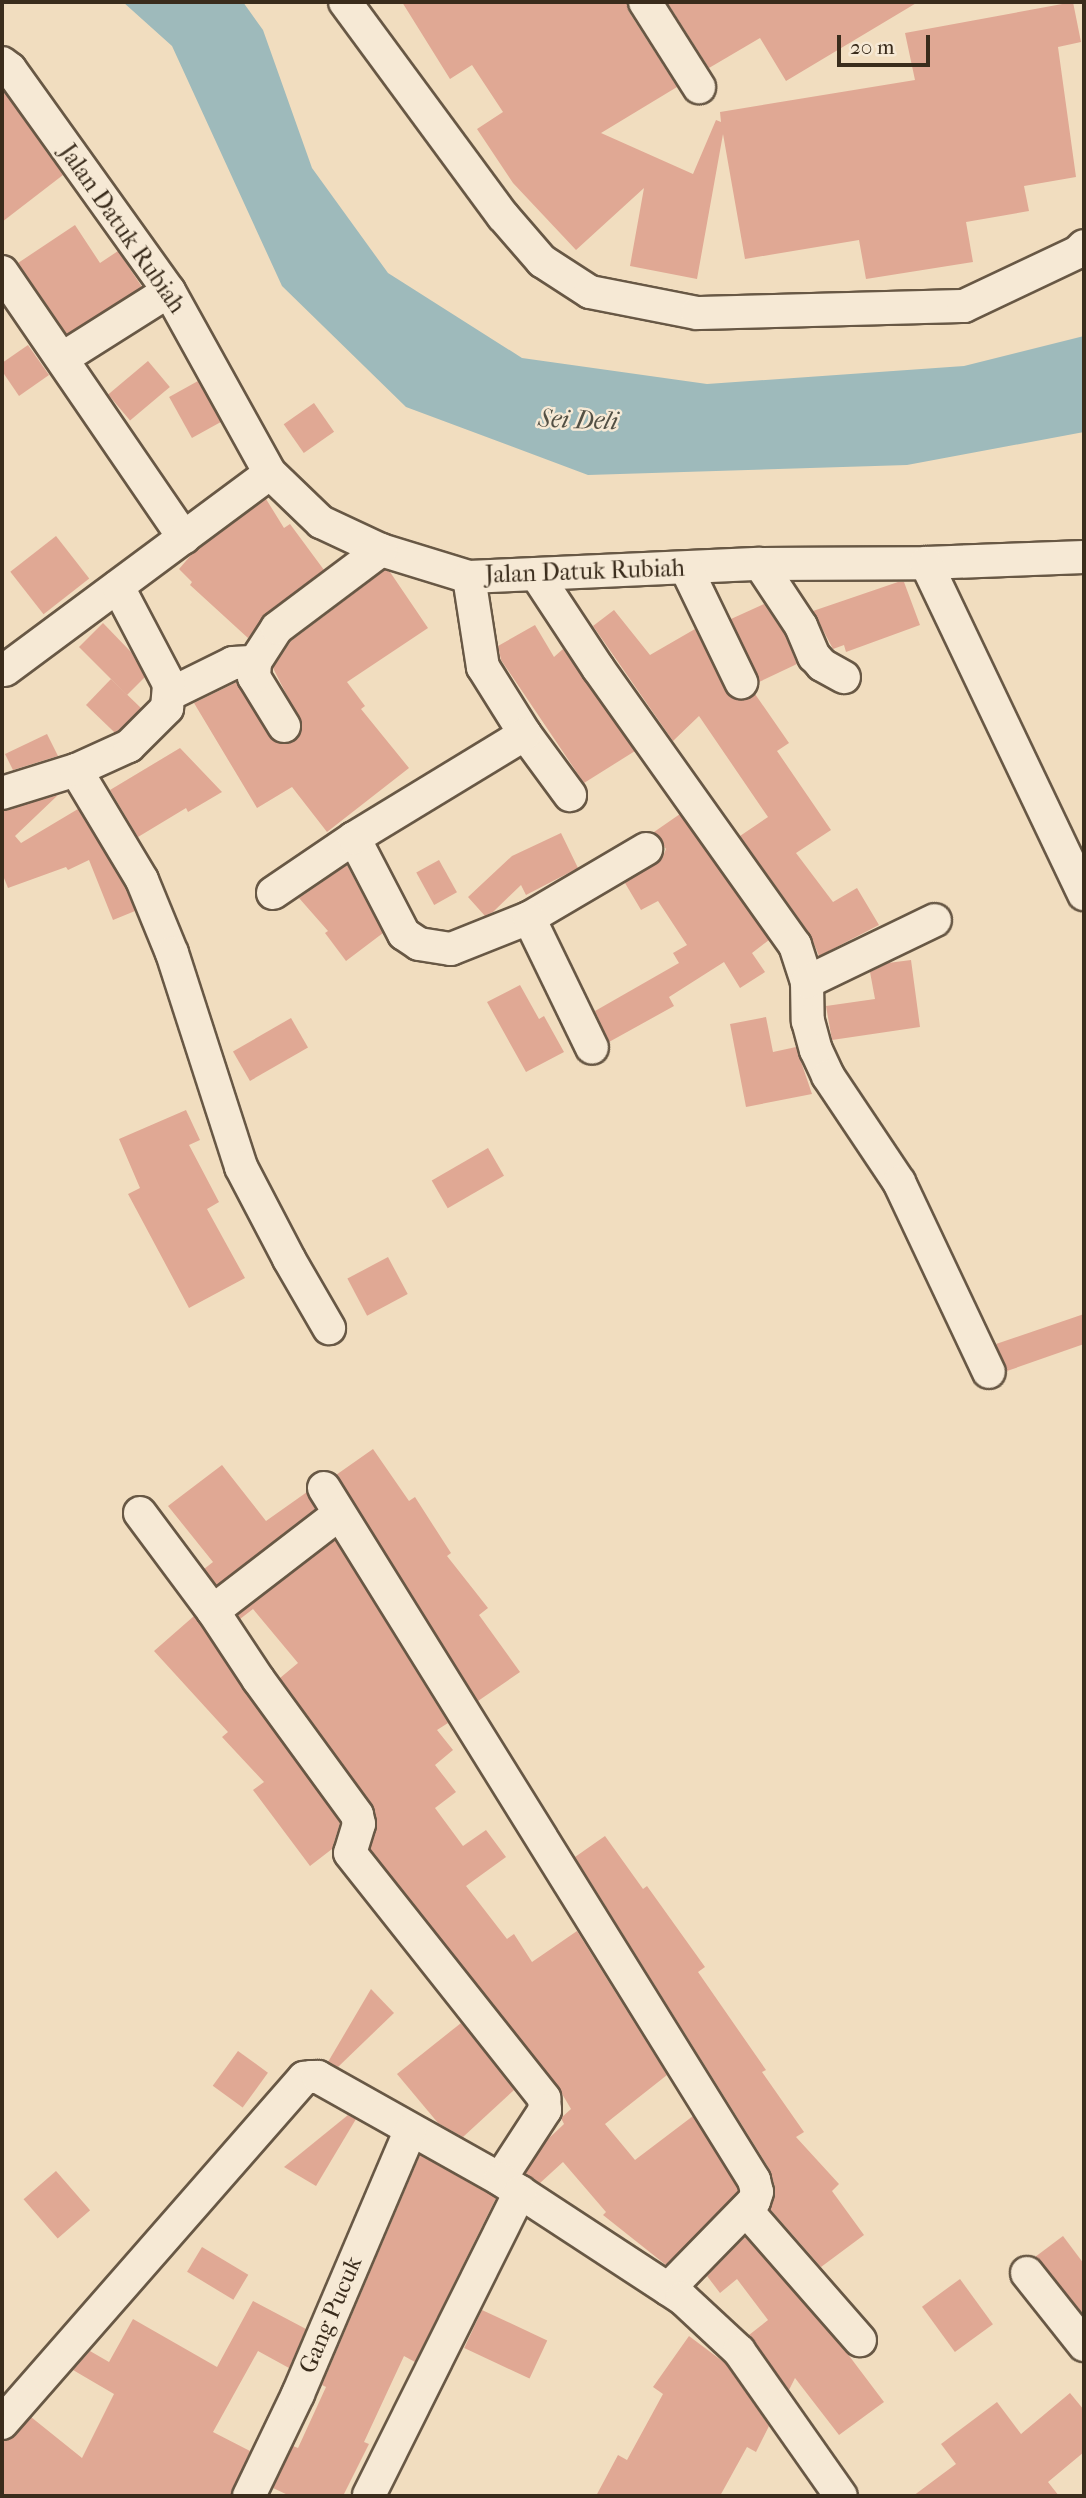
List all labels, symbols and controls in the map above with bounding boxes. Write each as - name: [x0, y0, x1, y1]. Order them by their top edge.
- scale bar: [841, 21, 934, 65]
- text: 20 m: [850, 35, 894, 59]
- street label: Jalan Datuk Rubiah: [53, 139, 191, 319]
- water label: Sei Deli: [538, 403, 618, 437]
- street label: Jalan Datuk Rubiah: [485, 554, 685, 590]
- street label: Gang Pucuk: [293, 2252, 369, 2378]

